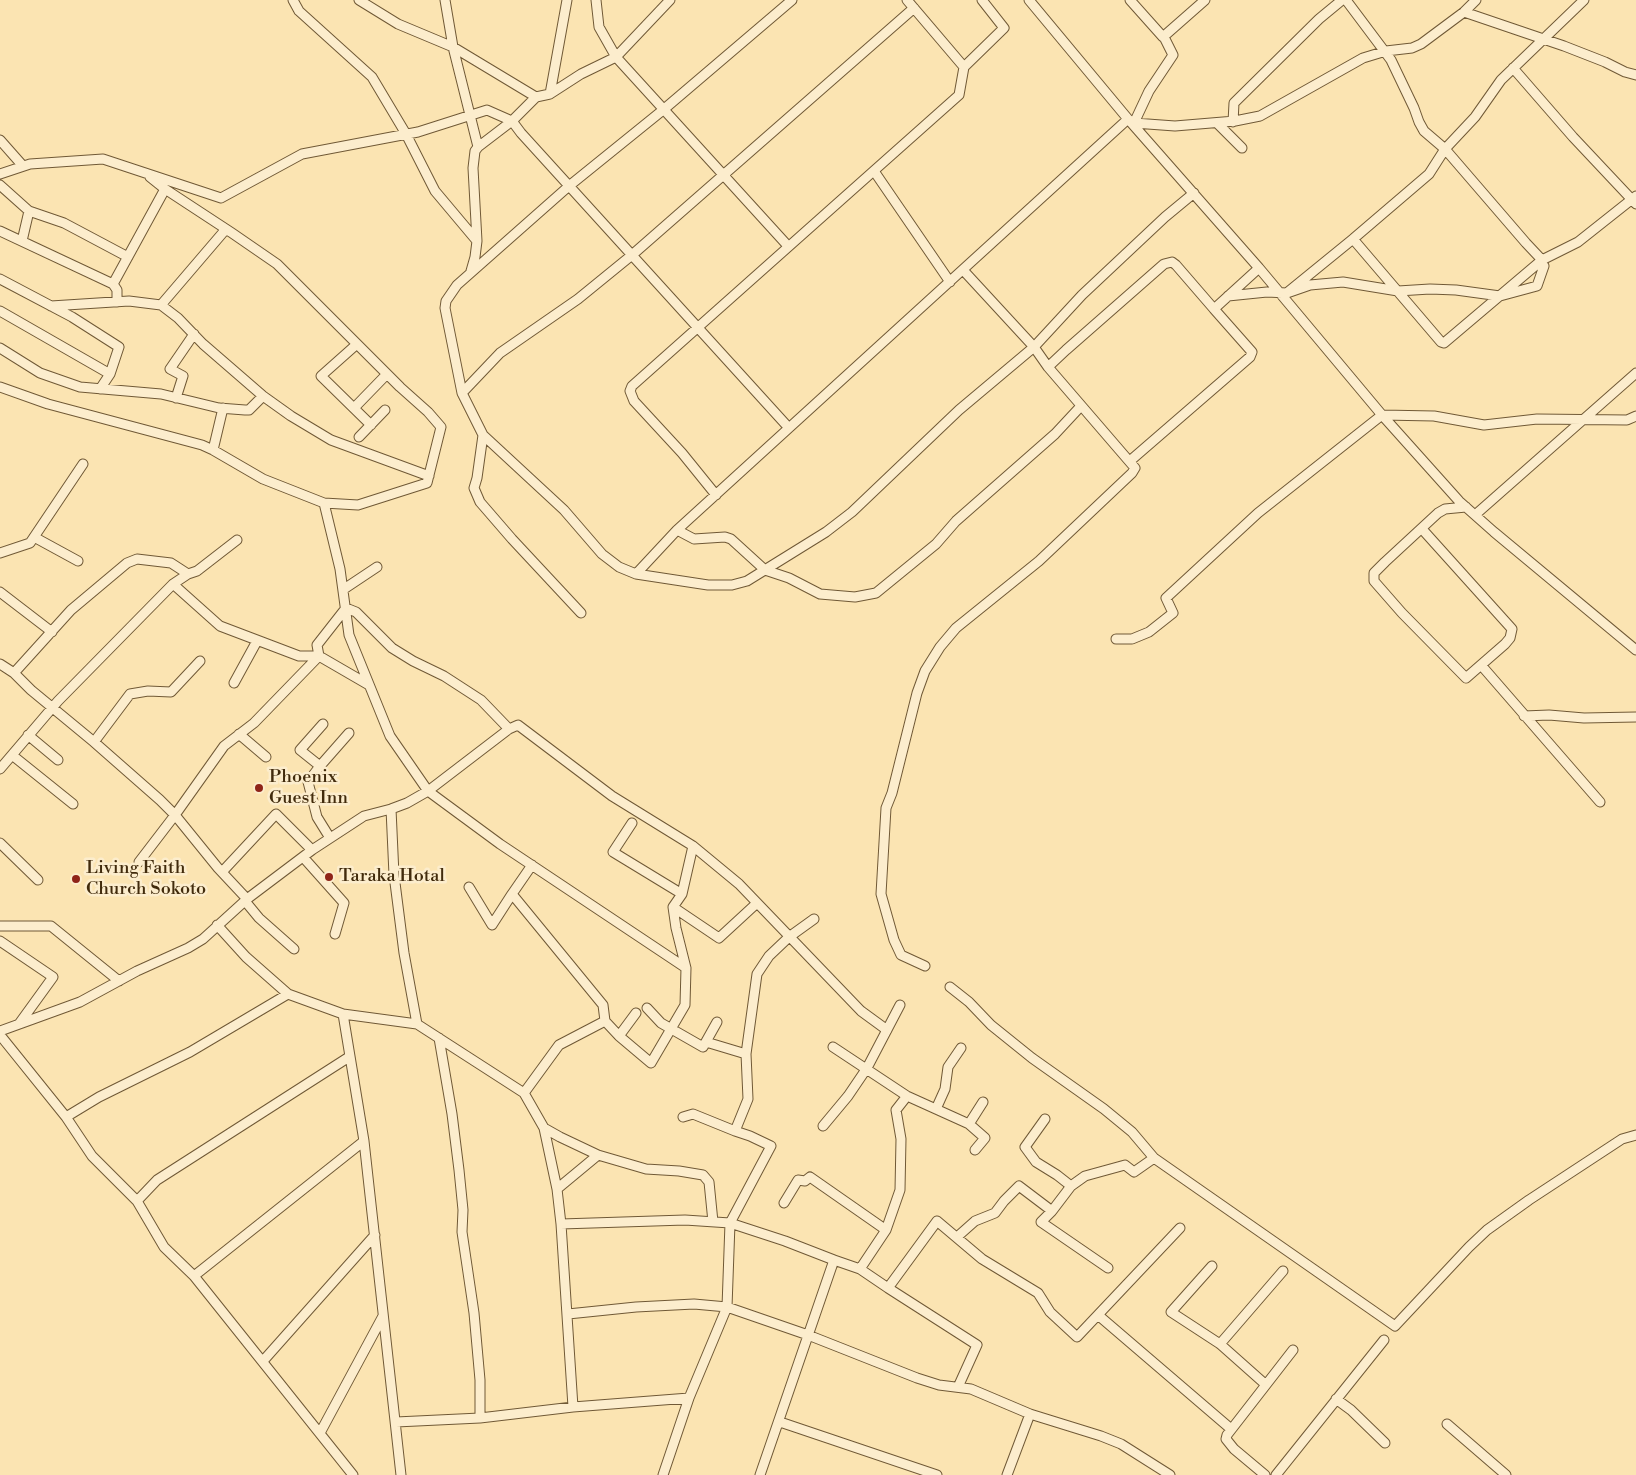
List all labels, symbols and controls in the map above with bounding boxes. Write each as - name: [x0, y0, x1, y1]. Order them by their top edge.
- place label: Phoenix Guest Inn: [269, 767, 348, 810]
- marker: Phoenix Guest Inn: [253, 782, 265, 794]
- place label: Living Faith Church Sokoto: [86, 858, 206, 901]
- place label: Taraka Hotal: [339, 866, 445, 888]
- marker: Taraka Hotal: [323, 871, 335, 883]
- marker: Living Faith Church Sokoto: [70, 873, 82, 885]

